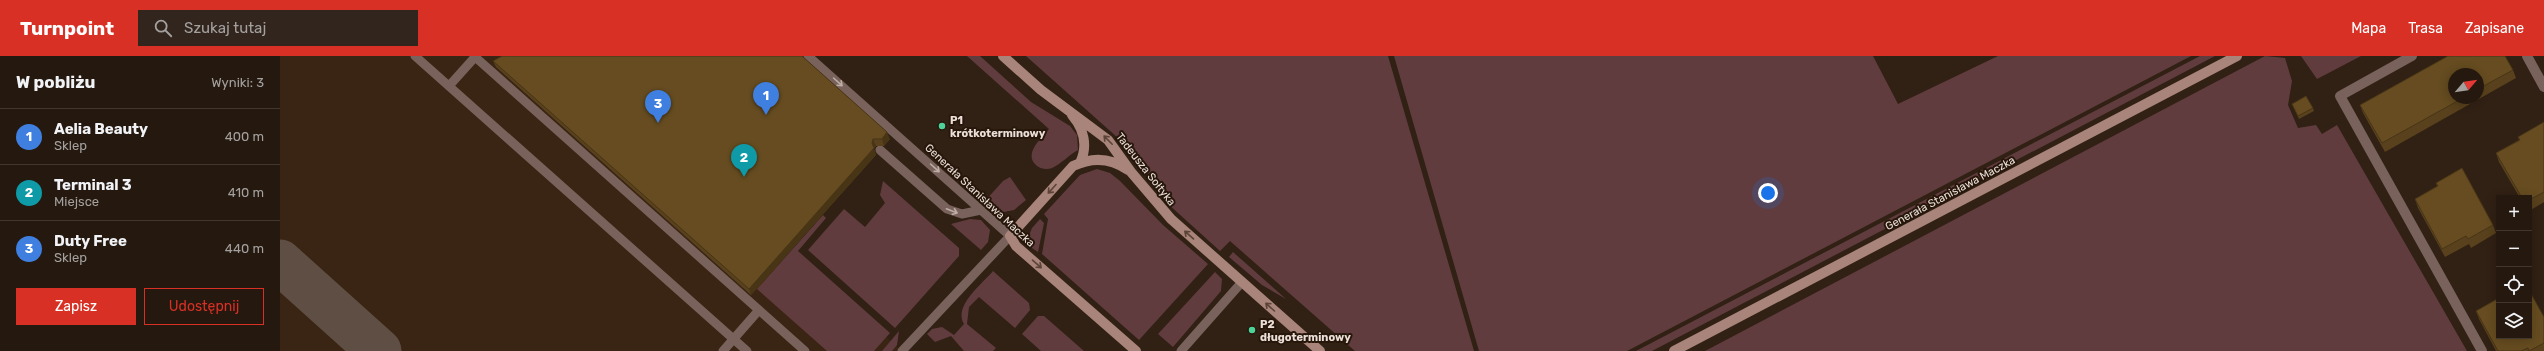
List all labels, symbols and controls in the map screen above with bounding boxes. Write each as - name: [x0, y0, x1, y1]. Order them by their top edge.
- search box: [138, 10, 418, 46]
- text: Turnpoint: [20, 17, 114, 40]
- icon: search: [152, 17, 174, 39]
- text: Szukaj tutaj: [184, 19, 266, 37]
- text: Mapa: [2351, 20, 2386, 37]
- text: Trasa: [2408, 20, 2443, 37]
- text: Zapisane: [2465, 20, 2524, 37]
- north arrow: [2448, 68, 2484, 104]
- text: W pobliżu: [16, 72, 95, 92]
- text: Wyniki: 3: [211, 75, 264, 90]
- one-way arrow: [832, 77, 842, 86]
- pin: 1: [753, 82, 779, 115]
- pin: 3: [645, 90, 671, 123]
- place label: P1 krótkoterminowy: [950, 114, 1046, 140]
- text: Aelia Beauty: [54, 120, 148, 138]
- marker: P1 krótkoterminowy: [937, 121, 947, 131]
- text: 1: [26, 129, 32, 144]
- text: 400 m: [225, 129, 264, 144]
- street label: Tadeusza Sołtyka: [1113, 130, 1178, 208]
- one-way arrow: [1103, 135, 1113, 145]
- text: Sklep: [54, 138, 87, 153]
- street label: Generała Stanisława Maczka: [922, 141, 1037, 250]
- pin: 2: [731, 144, 757, 177]
- street label: Generała Stanisława Maczka: [1883, 154, 2017, 233]
- one-way arrow: [929, 164, 940, 173]
- text: Terminal 3: [54, 176, 132, 194]
- your location: [1758, 183, 1778, 203]
- one-way arrow: [1047, 184, 1056, 194]
- text: 2: [25, 185, 33, 200]
- text: 410 m: [228, 185, 264, 200]
- text: Miejsce: [54, 194, 99, 209]
- map controls: [2496, 195, 2532, 339]
- button: +: [2496, 195, 2532, 231]
- one-way arrow: [946, 207, 958, 215]
- one-way arrow: [1184, 231, 1194, 240]
- button: −: [2496, 231, 2532, 267]
- text: Duty Free: [54, 232, 127, 250]
- text: 3: [25, 241, 33, 256]
- text: 440 m: [225, 241, 264, 256]
- text: Sklep: [54, 250, 87, 265]
- one-way arrow: [1032, 259, 1042, 268]
- button: locate: [2496, 267, 2532, 303]
- button: Zapisz: [16, 288, 136, 325]
- button: Udostępnij: [144, 288, 264, 325]
- one-way arrow: [1265, 302, 1275, 311]
- button: layers: [2496, 303, 2532, 339]
- place label: P2 długoterminowy: [1260, 318, 1351, 344]
- marker: P2 długoterminowy: [1247, 325, 1257, 335]

